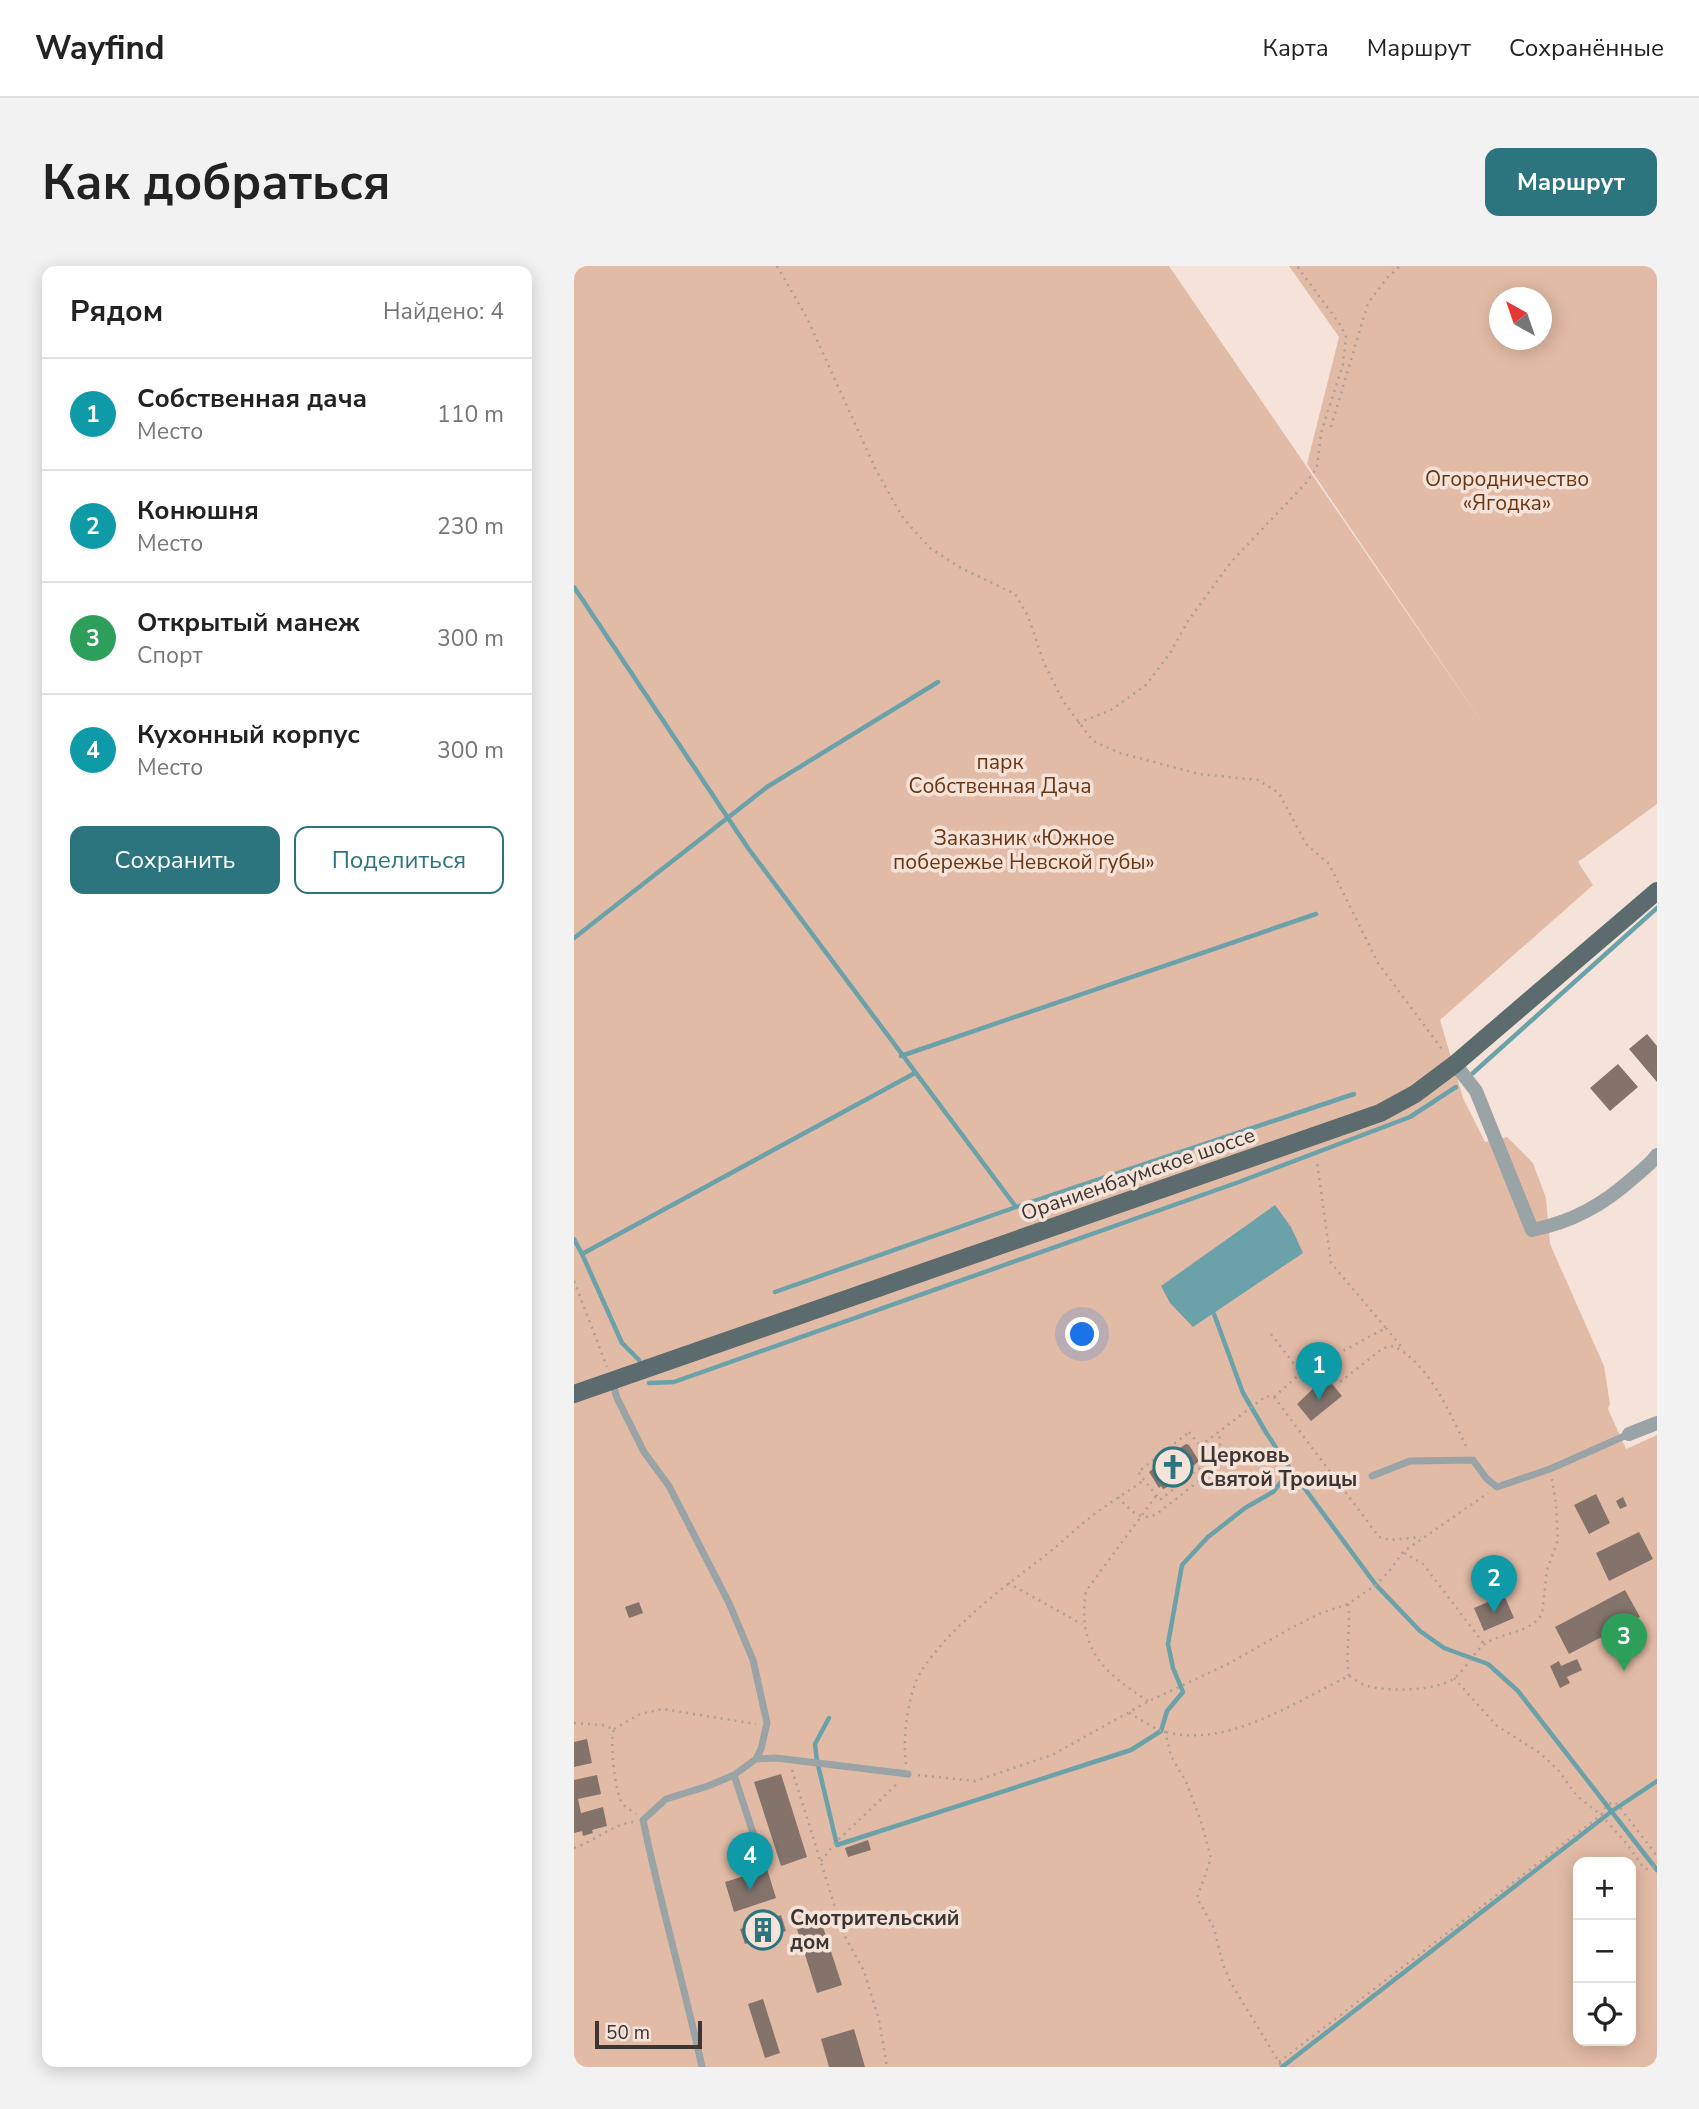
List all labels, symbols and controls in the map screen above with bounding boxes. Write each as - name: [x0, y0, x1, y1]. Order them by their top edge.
- text: Wayfind: [35, 26, 165, 71]
- text: Карта: [1263, 32, 1329, 64]
- text: Маршрут: [1367, 32, 1471, 64]
- text: Сохранённые: [1509, 32, 1664, 64]
- button: Маршрут: [1485, 148, 1657, 216]
- text: Как добраться: [42, 149, 390, 216]
- north arrow: [1489, 287, 1552, 350]
- text: Рядом: [70, 291, 163, 332]
- text: Найдено: 4: [383, 296, 504, 327]
- text: Собственная дача: [137, 381, 367, 416]
- text: 1: [86, 399, 100, 430]
- text: 110 m: [437, 399, 504, 430]
- text: Место: [137, 416, 203, 447]
- park label: Огородничество «Ягодка»: [1425, 465, 1589, 517]
- text: Конюшня: [137, 493, 259, 528]
- text: 2: [86, 511, 100, 542]
- text: 230 m: [437, 511, 504, 542]
- text: Место: [137, 528, 203, 559]
- text: Открытый манеж: [137, 605, 360, 640]
- text: 3: [86, 623, 100, 654]
- text: 300 m: [437, 623, 504, 654]
- text: Спорт: [137, 640, 203, 671]
- text: Кухонный корпус: [137, 717, 360, 752]
- text: 4: [86, 735, 100, 766]
- text: 300 m: [437, 735, 504, 766]
- park label: парк Собственная Дача: [908, 748, 1092, 800]
- text: Место: [137, 752, 203, 783]
- park label: Заказник «Южное побережье Невской губы»: [893, 824, 1155, 876]
- button: Сохранить: [70, 826, 280, 894]
- button: Поделиться: [294, 826, 504, 894]
- street label: Ораниенбаумское шоссе: [1017, 1121, 1259, 1227]
- your location: [1065, 1317, 1099, 1351]
- pin: 1: [1296, 1342, 1342, 1400]
- place label: Церковь Святой Троицы: [1200, 1441, 1357, 1493]
- church icon: Церковь Святой Троицы: [1152, 1446, 1194, 1488]
- pin: 2: [1471, 1555, 1517, 1613]
- pin: 3: [1601, 1613, 1647, 1671]
- pin: 4: [727, 1832, 773, 1890]
- map controls: [1573, 1857, 1636, 2046]
- button: +: [1573, 1857, 1636, 1920]
- place label: Смотрительский дом: [790, 1904, 960, 1956]
- building icon: Смотрительский дом: [742, 1909, 784, 1951]
- button: −: [1573, 1920, 1636, 1983]
- button: locate: [1573, 1983, 1636, 2046]
- scale bar: [595, 2018, 702, 2050]
- text: 50 m: [606, 2020, 650, 2046]

